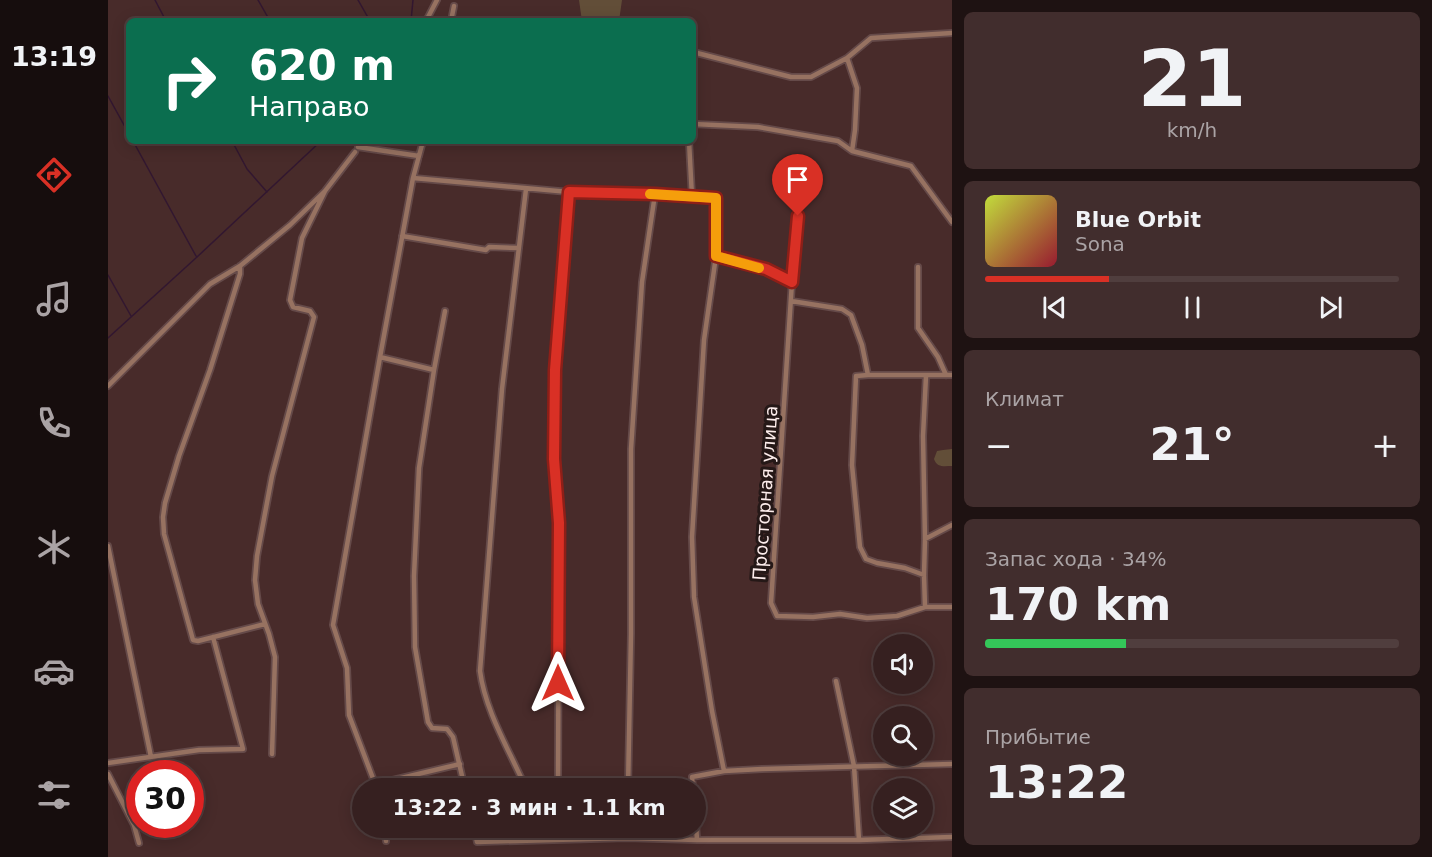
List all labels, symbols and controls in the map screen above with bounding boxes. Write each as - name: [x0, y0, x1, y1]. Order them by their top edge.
- text: 21: [1138, 34, 1246, 124]
- text: 13:19: [11, 41, 97, 72]
- text: 620 m: [249, 41, 395, 90]
- icon: right: [150, 42, 228, 120]
- text: Направо: [249, 91, 370, 122]
- text: km/h: [1167, 118, 1217, 142]
- icon: directions: [33, 154, 75, 196]
- pin: [772, 154, 823, 216]
- icon: arrive: [781, 163, 814, 196]
- text: Blue Orbit: [1075, 207, 1201, 232]
- text: Sona: [1075, 232, 1125, 256]
- icon: music: [33, 278, 75, 320]
- icon: previous: [1038, 291, 1071, 324]
- icon: pause: [1176, 291, 1209, 324]
- icon: next: [1314, 291, 1347, 324]
- text: Климат: [985, 387, 1064, 411]
- icon: phone: [33, 402, 75, 444]
- street label: Просторная улица: [748, 405, 782, 581]
- text: 21°: [1149, 418, 1235, 471]
- text: −: [985, 426, 1013, 465]
- text: +: [1371, 426, 1399, 465]
- icon: climate: [33, 526, 75, 568]
- text: Запас хода · 34%: [985, 547, 1166, 571]
- text: 170 km: [985, 578, 1171, 631]
- map controls: [873, 634, 933, 838]
- button: sound: [873, 634, 933, 694]
- icon: car: [33, 650, 75, 692]
- position arrow: [526, 651, 590, 715]
- button: search: [873, 706, 933, 766]
- text: Прибытие: [985, 725, 1091, 749]
- text: 13:22: [985, 756, 1128, 809]
- speed limit sign: 30: [126, 760, 204, 838]
- icon: filters: [33, 774, 75, 816]
- button: layers: [873, 778, 933, 838]
- text: 13:22 · 3 мин · 1.1 km: [392, 795, 666, 820]

